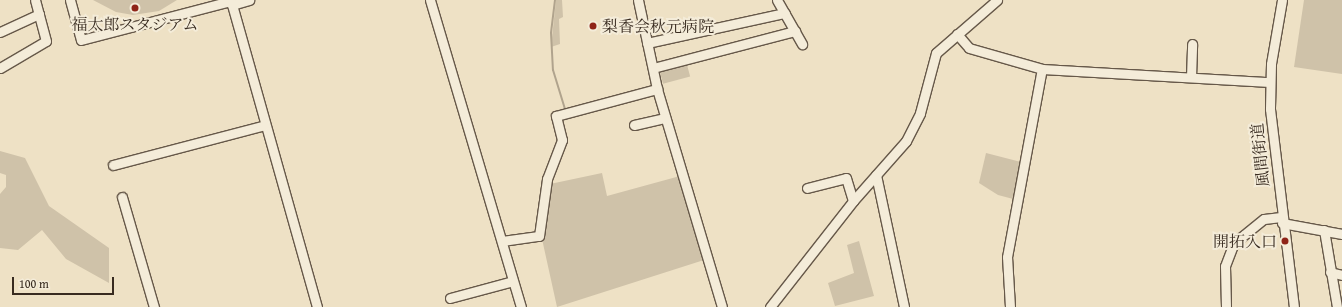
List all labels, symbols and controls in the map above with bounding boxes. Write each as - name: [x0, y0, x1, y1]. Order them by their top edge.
- marker: 福太郎スタジアム: [130, 3, 140, 13]
- place label: 福太郎スタジアム: [71, 14, 199, 34]
- place label: 梨香会秋元病院: [602, 16, 714, 36]
- marker: 梨香会秋元病院: [587, 20, 599, 32]
- street label: 風間街道: [1247, 122, 1273, 188]
- place label: 開拓入口: [1213, 231, 1277, 251]
- marker: 開拓入口: [1280, 236, 1290, 246]
- scale bar: [14, 269, 116, 295]
- text: 100 m: [19, 275, 49, 292]

